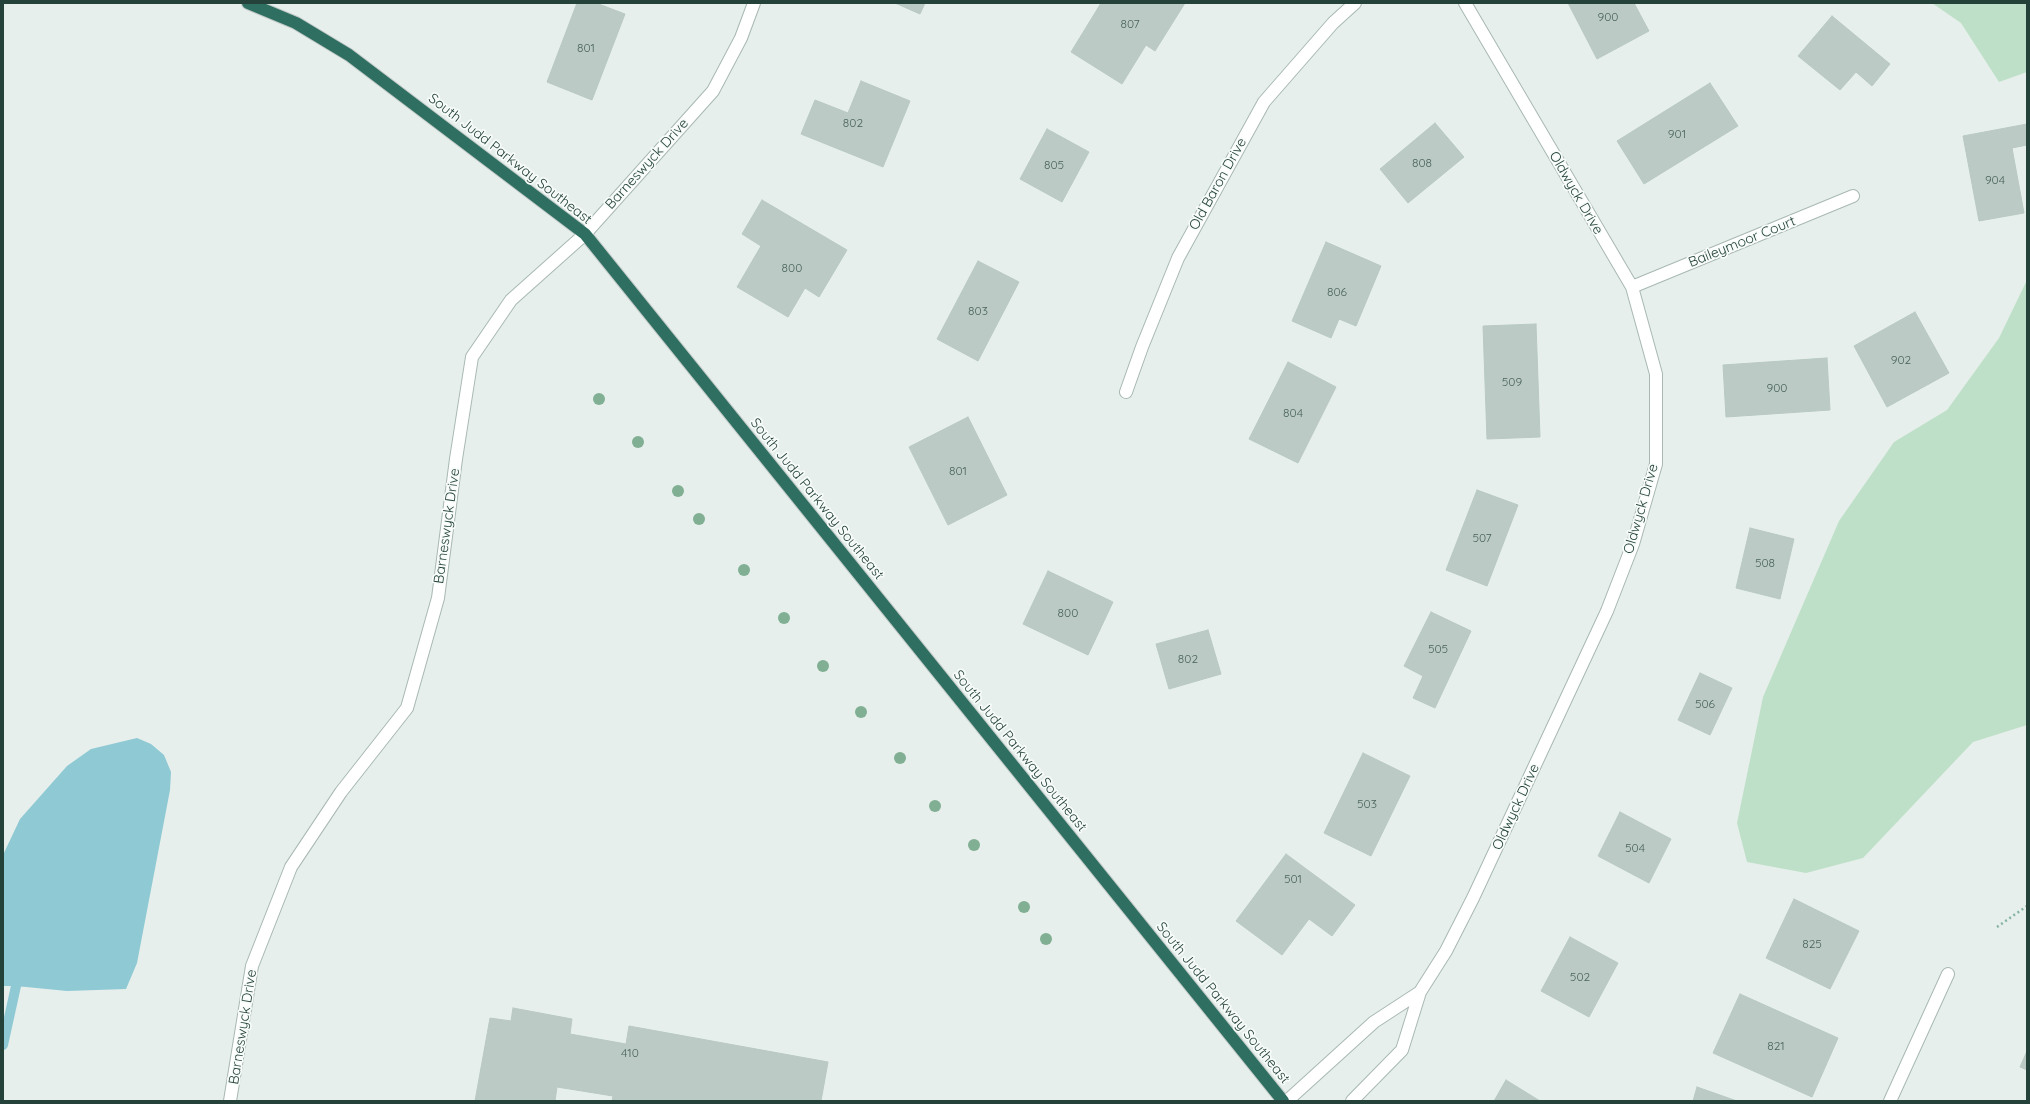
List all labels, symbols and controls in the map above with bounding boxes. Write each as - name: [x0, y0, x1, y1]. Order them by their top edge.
- house number: 900: [1598, 10, 1618, 24]
- house number: 807: [1120, 17, 1140, 31]
- house number: 801: [577, 41, 595, 55]
- street label: South Judd Parkway Southeast: [425, 90, 595, 228]
- street label: Barneswyck Drive: [602, 115, 692, 213]
- house number: 802: [843, 116, 863, 130]
- house number: 901: [1668, 127, 1686, 141]
- street label: Old Baron Drive: [1186, 135, 1250, 233]
- street label: Oldwyck Drive: [1545, 149, 1607, 237]
- house number: 808: [1412, 156, 1432, 170]
- house number: 805: [1044, 158, 1064, 172]
- house number: 904: [1985, 173, 2005, 187]
- street label: Baileymoor Court: [1686, 213, 1798, 271]
- house number: 800: [782, 261, 802, 275]
- house number: 806: [1327, 285, 1347, 299]
- house number: 803: [968, 304, 988, 318]
- house number: 902: [1891, 353, 1911, 367]
- house number: 509: [1502, 375, 1522, 389]
- house number: 900: [1767, 381, 1787, 395]
- house number: 804: [1283, 406, 1303, 420]
- street label: South Judd Parkway Southeast: [747, 415, 887, 583]
- street label: Oldwyck Drive: [1620, 462, 1662, 556]
- house number: 801: [949, 464, 967, 478]
- street label: Barneswyck Drive: [431, 467, 463, 585]
- house number: 507: [1472, 531, 1492, 545]
- house number: 508: [1755, 556, 1775, 570]
- house number: 800: [1058, 606, 1078, 620]
- house number: 505: [1428, 642, 1448, 656]
- house number: 802: [1178, 652, 1198, 666]
- street label: South Judd Parkway Southeast: [950, 667, 1090, 835]
- house number: 506: [1695, 697, 1715, 711]
- street label: Oldwyck Drive: [1489, 761, 1543, 853]
- house number: 503: [1357, 797, 1377, 811]
- house number: 504: [1625, 841, 1645, 855]
- house number: 501: [1284, 872, 1302, 886]
- street label: South Judd Parkway Southeast: [1153, 919, 1293, 1087]
- house number: 825: [1802, 937, 1822, 951]
- street label: Barneswyck Drive: [226, 968, 260, 1086]
- house number: 502: [1570, 970, 1590, 984]
- house number: 821: [1767, 1039, 1785, 1053]
- house number: 410: [621, 1046, 639, 1060]

